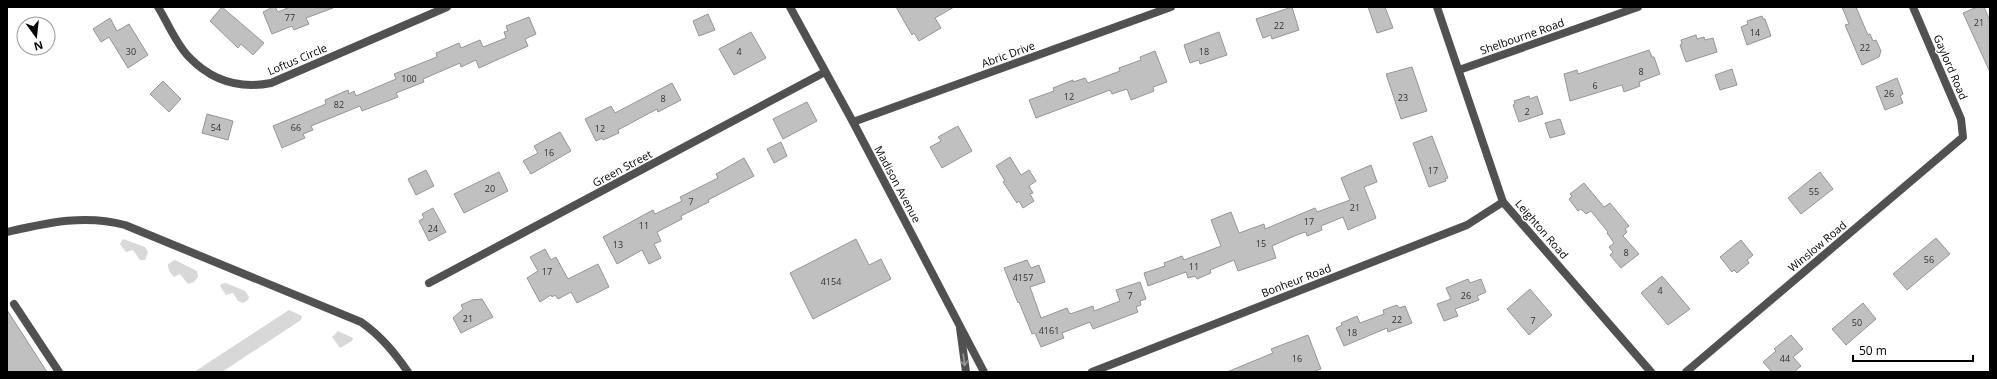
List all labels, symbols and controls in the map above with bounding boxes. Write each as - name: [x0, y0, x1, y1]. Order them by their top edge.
- house number: 77: [285, 11, 295, 24]
- street label: Shelbourne Road: [1478, 15, 1566, 57]
- north arrow: [16, 16, 56, 56]
- house number: 21: [1974, 16, 1984, 29]
- house number: 22: [1274, 19, 1284, 32]
- house number: 14: [1750, 26, 1760, 39]
- street label: Gaylord Road: [1931, 32, 1971, 102]
- street label: Abric Drive: [979, 37, 1037, 71]
- text: N: [32, 38, 45, 55]
- street label: Loftus Circle: [265, 40, 329, 78]
- house number: 22: [1860, 41, 1870, 54]
- house number: 30: [126, 45, 136, 58]
- house number: 4: [736, 45, 742, 58]
- house number: 18: [1199, 45, 1209, 58]
- house number: 8: [1638, 65, 1644, 78]
- house number: 100: [401, 72, 417, 85]
- house number: 6: [1592, 79, 1598, 92]
- house number: 26: [1884, 87, 1894, 100]
- house number: 12: [1064, 90, 1074, 103]
- house number: 23: [1398, 91, 1408, 104]
- house number: 8: [660, 92, 666, 105]
- house number: 82: [334, 98, 344, 111]
- house number: 2: [1524, 105, 1530, 118]
- house number: 54: [211, 121, 221, 134]
- house number: 66: [291, 121, 301, 134]
- house number: 12: [595, 122, 605, 135]
- street label: Madison Avenue: [871, 143, 925, 225]
- house number: 16: [544, 146, 554, 159]
- street label: Green Street: [590, 146, 654, 190]
- house number: 17: [1428, 164, 1438, 177]
- house number: 20: [485, 182, 495, 195]
- house number: 55: [1809, 185, 1819, 198]
- house number: 7: [688, 195, 694, 208]
- street label: Leighton Road: [1512, 196, 1572, 262]
- house number: 21: [1350, 201, 1360, 214]
- house number: 17: [1304, 215, 1314, 228]
- street label: Winslow Road: [1785, 217, 1849, 275]
- house number: 11: [639, 219, 649, 232]
- house number: 24: [428, 222, 438, 235]
- house number: 15: [1256, 237, 1266, 250]
- house number: 13: [613, 238, 623, 251]
- house number: 8: [1623, 246, 1629, 259]
- house number: 56: [1924, 253, 1934, 266]
- house number: 11: [1189, 260, 1199, 273]
- street label: Bonheur Road: [1259, 260, 1333, 300]
- house number: 17: [542, 265, 552, 278]
- house number: 4157: [1013, 271, 1033, 284]
- house number: 4154: [821, 275, 841, 288]
- house number: 4: [1657, 284, 1663, 297]
- house number: 7: [1127, 289, 1133, 302]
- house number: 26: [1461, 289, 1471, 302]
- house number: 21: [463, 312, 473, 325]
- house number: 22: [1392, 313, 1402, 326]
- house number: 7: [1530, 314, 1536, 327]
- house number: 50: [1852, 316, 1862, 329]
- house number: 4161: [1039, 324, 1059, 337]
- house number: 18: [1347, 326, 1357, 339]
- scale bar: [1853, 337, 1973, 363]
- text: 50 m: [1859, 342, 1887, 359]
- house number: 16: [1292, 352, 1302, 365]
- house number: 44: [1780, 352, 1790, 365]
- one-way arrow: [961, 354, 968, 367]

